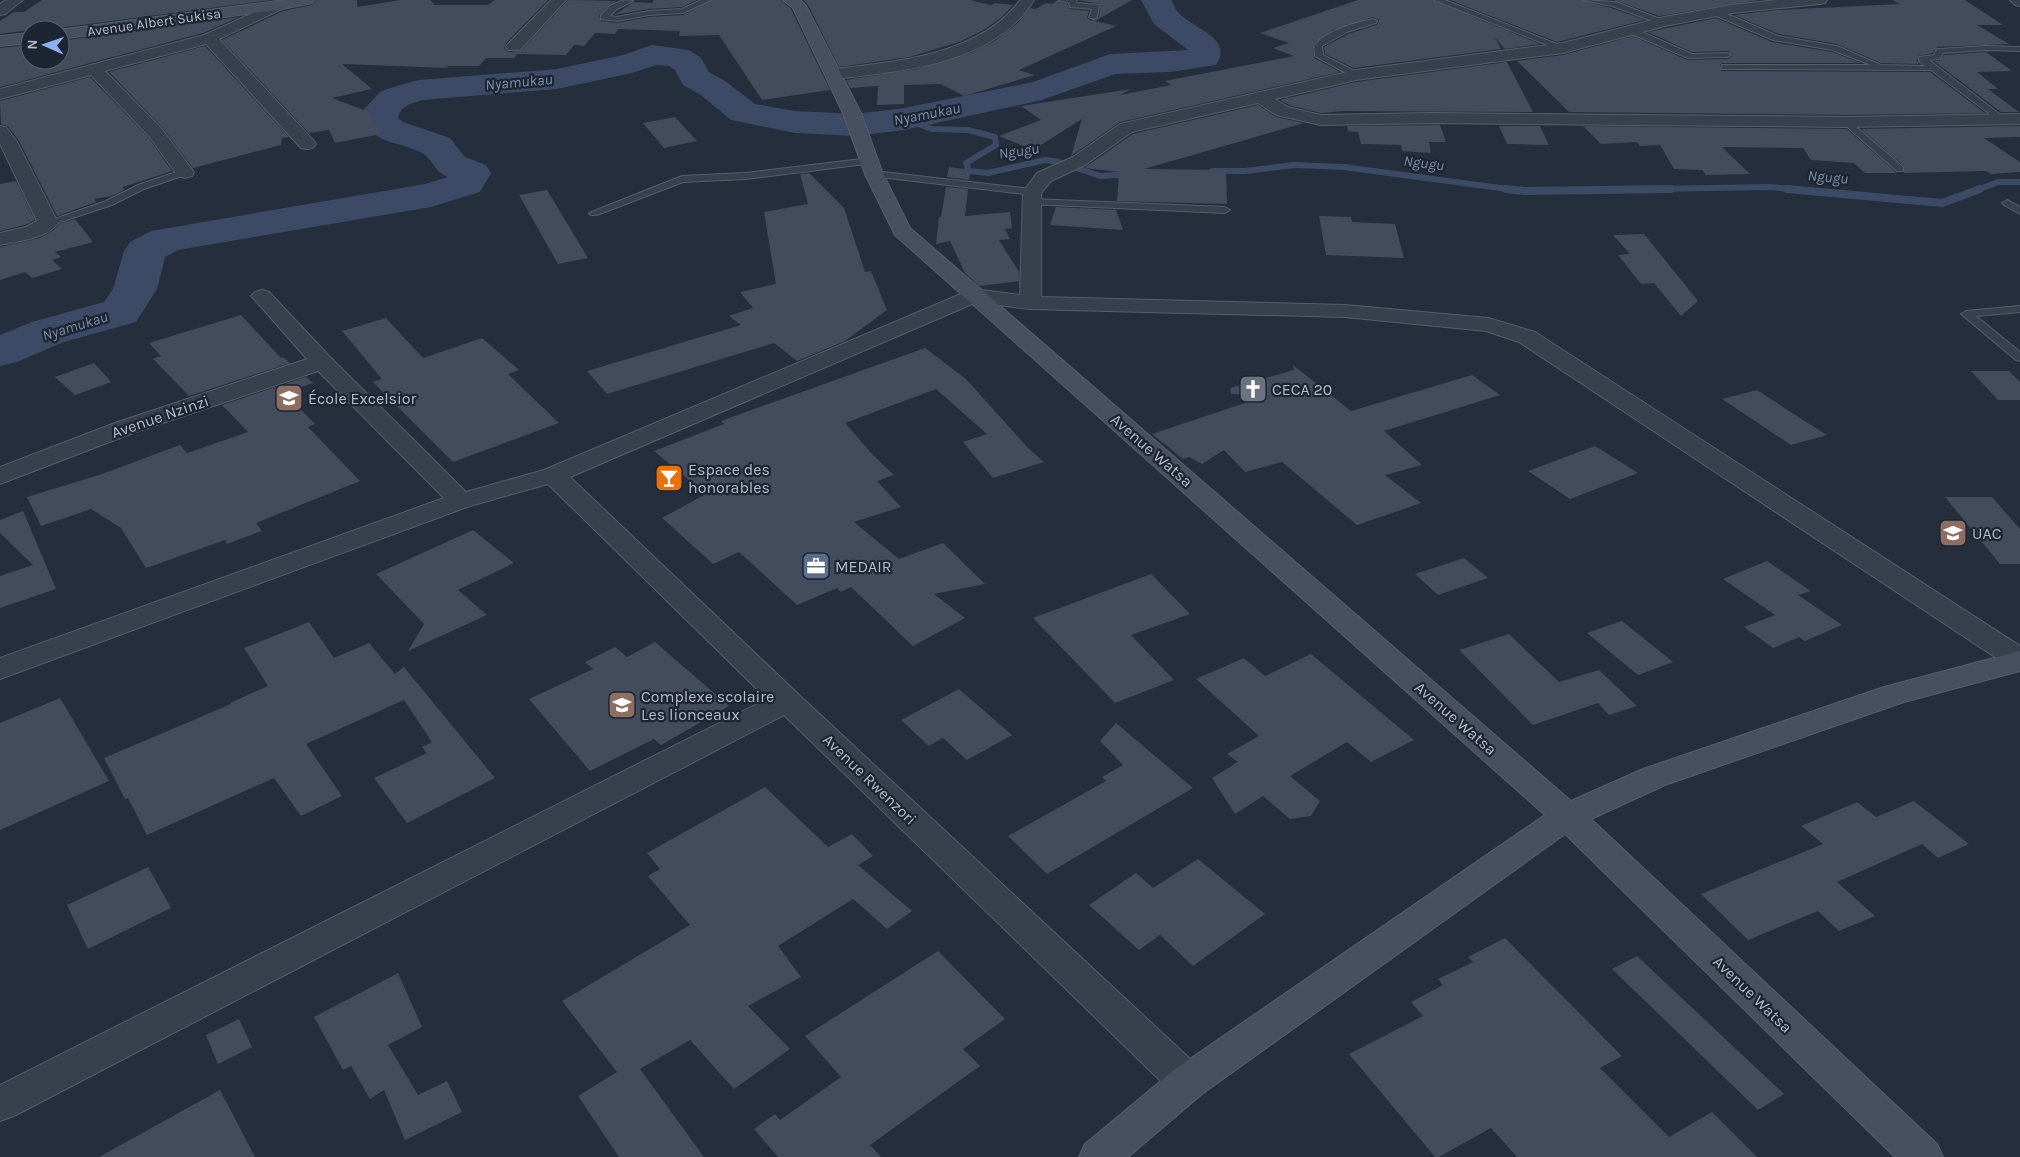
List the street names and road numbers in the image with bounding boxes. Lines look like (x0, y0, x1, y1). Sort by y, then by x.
street label: Avenue Albert Sukisa (86, 5, 222, 40)
street label: Avenue Nzinzi (109, 391, 211, 442)
street label: Avenue Watsa (1107, 410, 1197, 491)
street label: Avenue Watsa (1411, 678, 1501, 759)
street label: Avenue Rwenzori (819, 730, 920, 829)
street label: Avenue Watsa (1709, 952, 1796, 1037)

